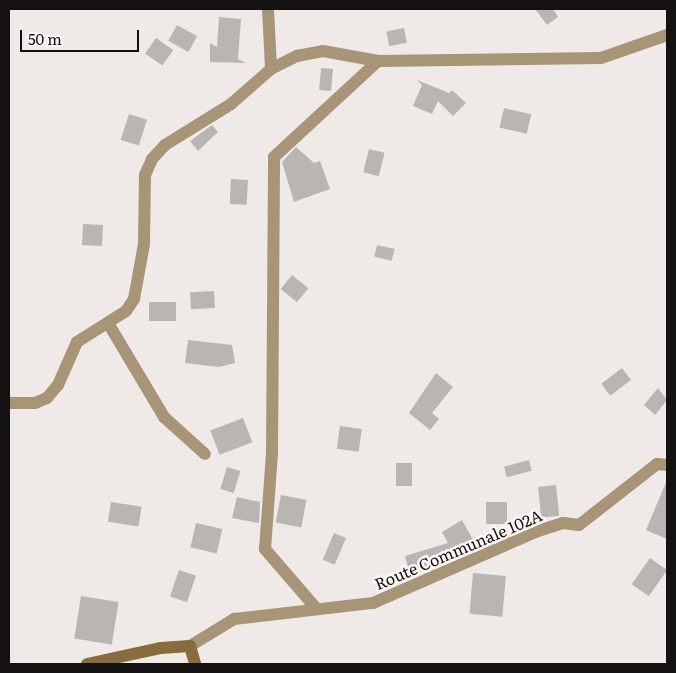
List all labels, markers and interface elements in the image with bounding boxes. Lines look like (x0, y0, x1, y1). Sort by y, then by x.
scale bar (22, 20, 141, 52)
text: 50 m (28, 27, 62, 50)
street label: Route Communale 102A (371, 505, 545, 593)

